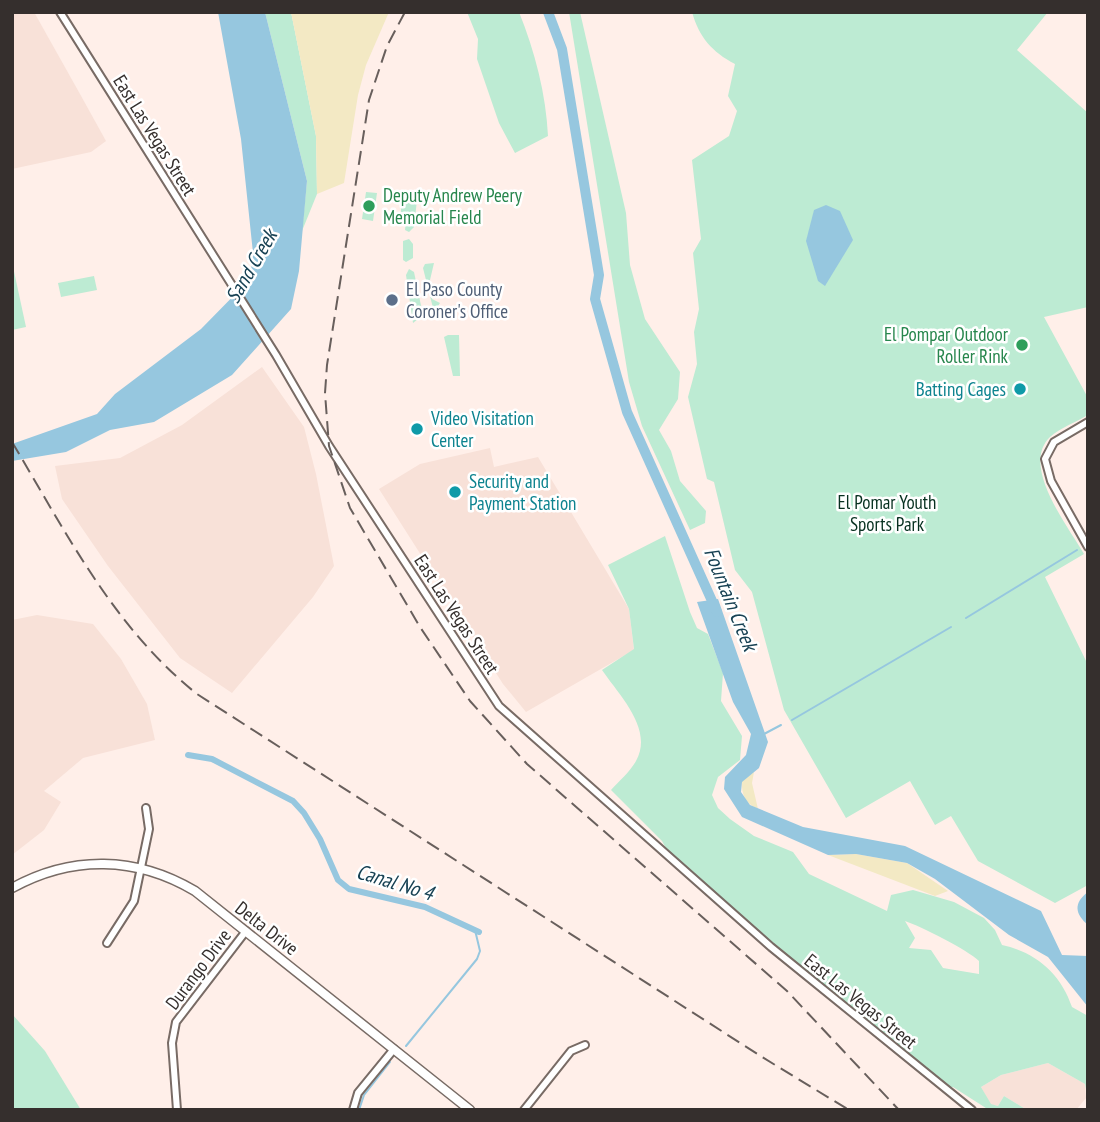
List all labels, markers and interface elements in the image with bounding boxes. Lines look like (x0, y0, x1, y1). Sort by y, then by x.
street label: East Las Vegas Street (108, 70, 202, 200)
place label: Deputy Andrew Peery Memorial Field (383, 183, 523, 229)
marker: Deputy Andrew Peery Memorial Field (361, 198, 377, 214)
water label: Sand Creek (219, 222, 284, 308)
place label: El Paso County Coroner's Office (406, 277, 508, 323)
marker: El Paso County Coroner's Office (384, 292, 400, 308)
place label: El Pompar Outdoor Roller Rink (884, 322, 1009, 368)
marker: El Pompar Outdoor Roller Rink (1014, 337, 1030, 353)
place label: Batting Cages (916, 377, 1006, 401)
marker: Batting Cages (1012, 381, 1028, 397)
place label: Video Visitation Center (430, 406, 534, 452)
marker: Video Visitation Center (409, 421, 425, 437)
place label: Security and Payment Station (469, 469, 576, 515)
marker: Security and Payment Station (447, 484, 463, 500)
park label: El Pomar Youth Sports Park (838, 490, 936, 536)
water label: Fountain Creek (698, 543, 765, 657)
street label: East Las Vegas Street (409, 550, 505, 679)
water label: Canal No 4 (353, 858, 438, 907)
street label: Delta Drive (231, 896, 304, 960)
street label: Durango Drive (160, 924, 236, 1014)
street label: East Las Vegas Street (800, 948, 923, 1054)

